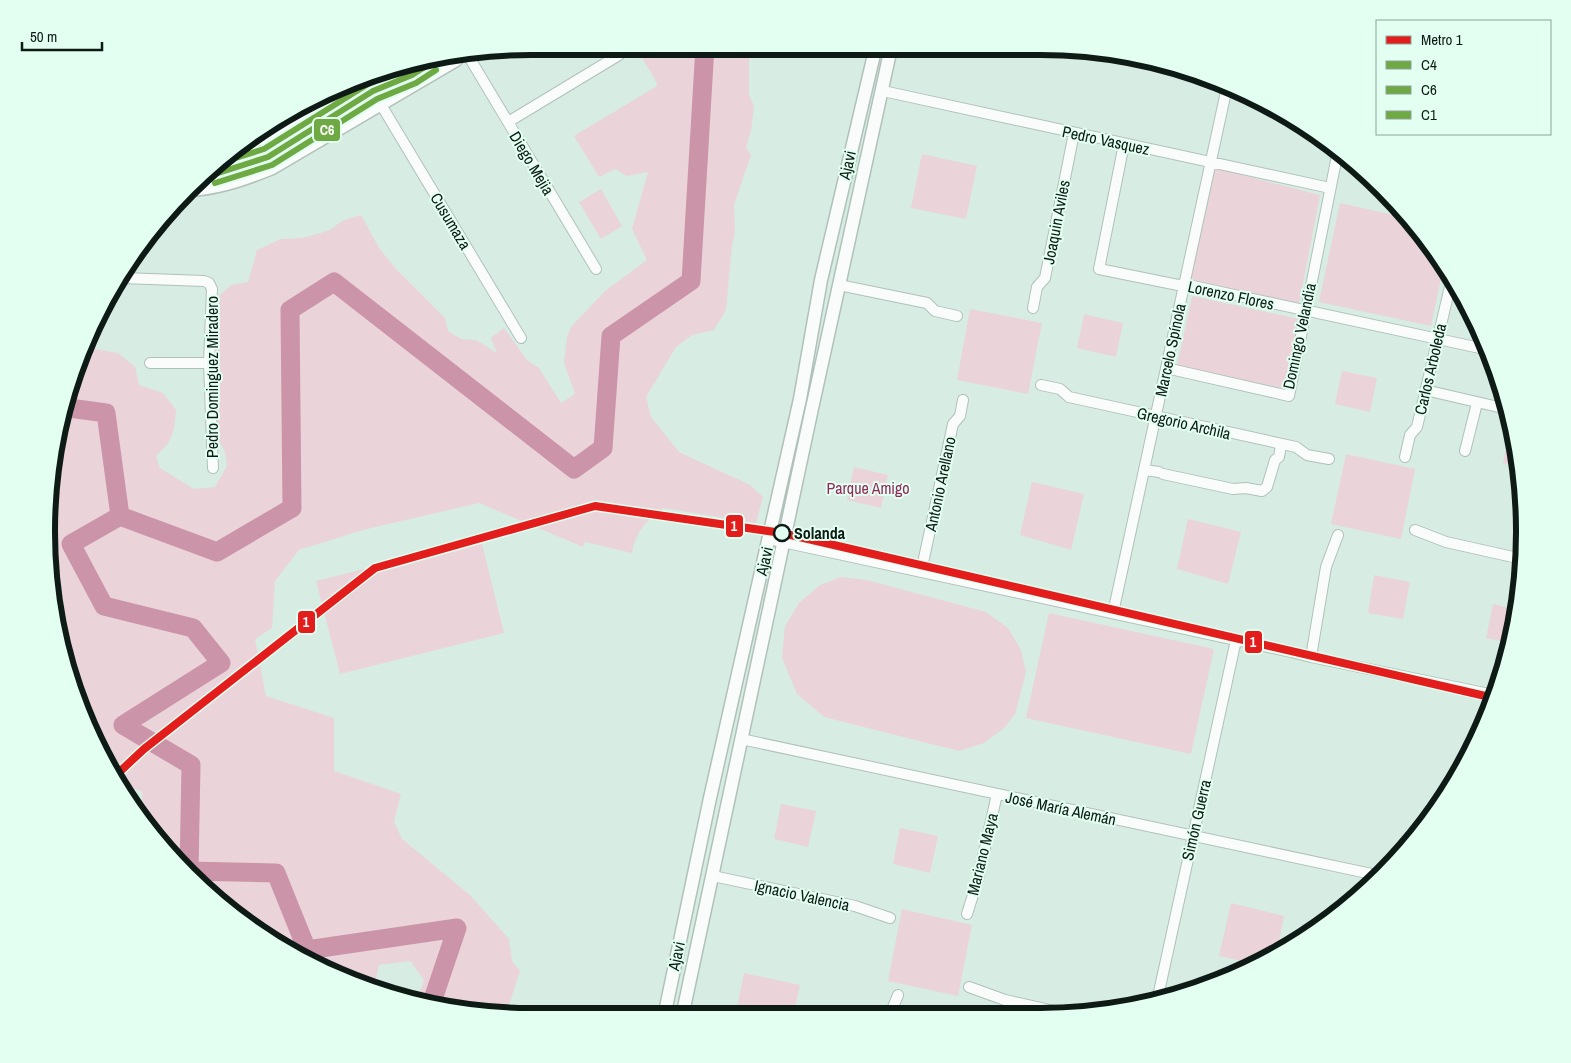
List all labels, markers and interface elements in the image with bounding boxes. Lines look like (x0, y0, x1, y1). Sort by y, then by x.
scale bar (22, 20, 102, 52)
legend (1376, 20, 1551, 135)
text: 50 m (30, 26, 57, 47)
text: Metro 1 (1421, 29, 1463, 50)
text: C4 (1421, 54, 1437, 75)
text: C6 (1421, 79, 1437, 100)
text: C1 (1421, 104, 1437, 125)
line badge: C6 (313, 118, 341, 142)
street label: Pedro Vasquez (1060, 120, 1152, 160)
text: C6 (320, 121, 334, 139)
street label: Diego Mejia (504, 127, 560, 200)
street label: Ajavi (833, 148, 861, 183)
street label: Joaquin Aviles (1037, 178, 1075, 266)
street label: Cusumaza (425, 188, 477, 254)
street label: Lorenzo Flores (1186, 275, 1276, 315)
street label: Domingo Velandia (1277, 280, 1321, 391)
street label: Pedro Dominguez Miradero (201, 296, 223, 458)
street label: Marcelo Spínola (1149, 301, 1191, 399)
street label: Carlos Arboleda (1409, 320, 1451, 417)
street label: Gregorio Archila (1135, 402, 1234, 445)
street label: Antonio Arellano (919, 435, 961, 534)
park label: Parque Amigo (826, 477, 910, 499)
line badge: 1 (725, 514, 744, 538)
text: 1 (731, 517, 738, 535)
place label: Solanda (794, 522, 846, 544)
marker: Solanda (773, 524, 791, 542)
street label: Ajavi (750, 544, 778, 579)
line badge: 1 (297, 610, 316, 634)
text: 1 (303, 613, 310, 631)
line badge: 1 (1244, 630, 1263, 654)
text: 1 (1250, 633, 1257, 651)
street label: Simón Guerra (1176, 777, 1216, 863)
street label: José María Alemán (1004, 786, 1118, 830)
street label: Mariano Maya (961, 810, 1003, 897)
street label: Ignacio Valencia (752, 874, 852, 916)
street label: Ajavi (662, 939, 690, 974)

